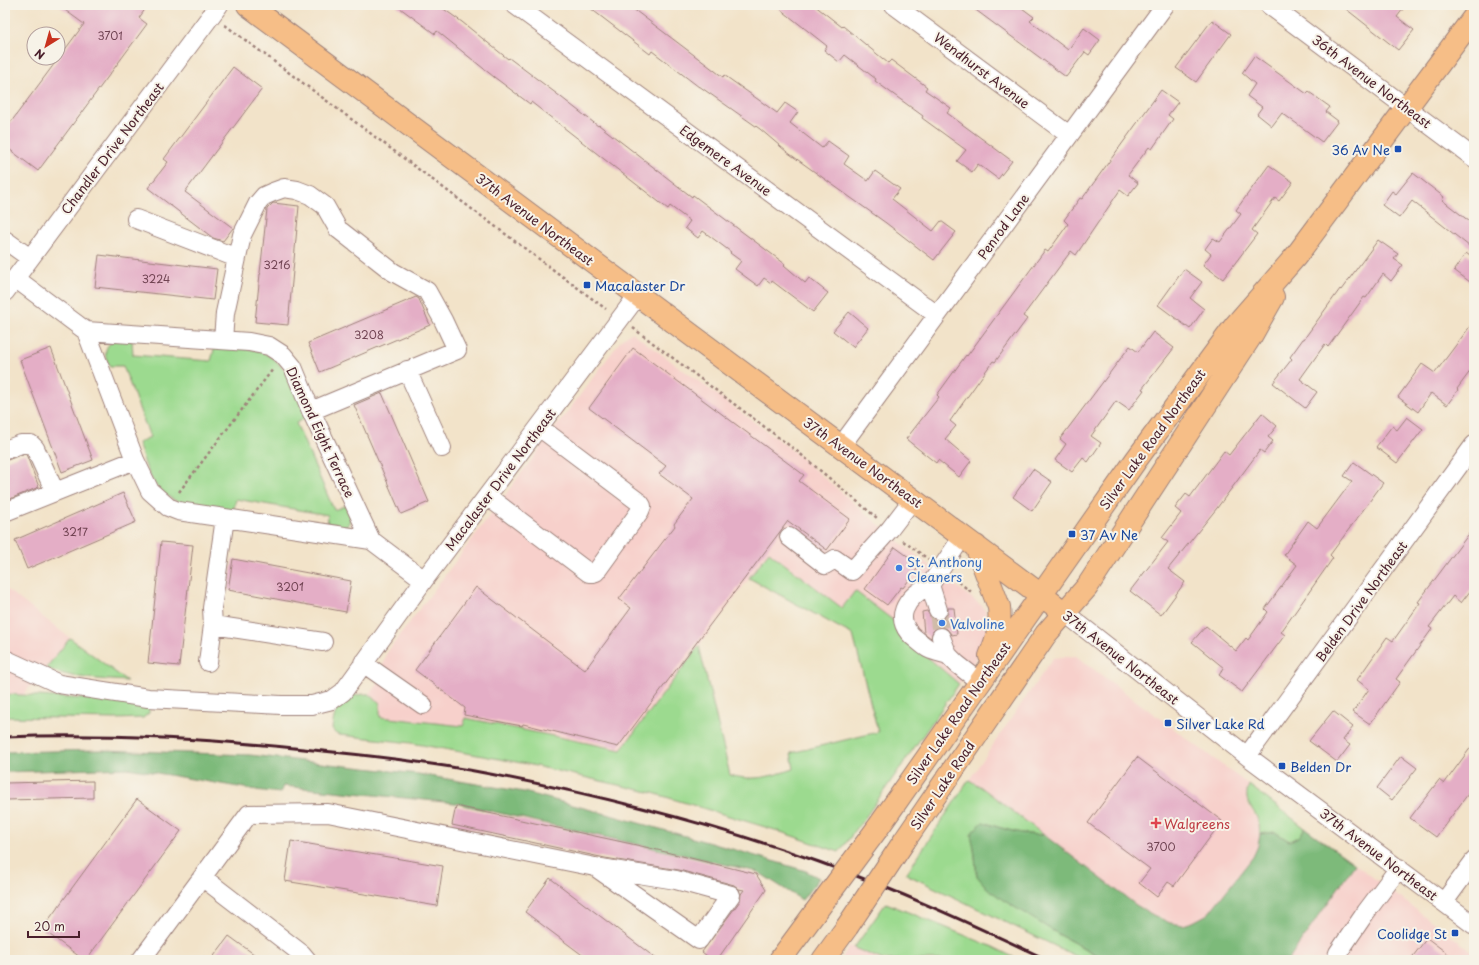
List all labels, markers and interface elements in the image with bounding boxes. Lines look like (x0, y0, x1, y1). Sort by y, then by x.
north arrow (26, 26, 66, 66)
house number: 3701 (97, 27, 123, 44)
street label: Wendhurst Avenue (930, 28, 1034, 112)
street label: 36th Avenue Northeast (1308, 30, 1436, 132)
text: N (31, 45, 48, 64)
street label: Chandler Drive Northeast (56, 78, 168, 218)
street label: Edgemere Avenue (676, 120, 776, 200)
place label: 36 Av Ne (1332, 140, 1390, 159)
marker: 36 Av Ne (1393, 144, 1403, 154)
street label: 37th Avenue Northeast (472, 168, 598, 270)
street label: Penrod Lane (973, 189, 1033, 263)
house number: 3216 (264, 256, 290, 273)
house number: 3224 (142, 270, 170, 287)
place label: Macalaster Dr (595, 276, 686, 295)
marker: Macalaster Dr (582, 280, 592, 290)
house number: 3208 (354, 326, 384, 343)
street label: Diamond Eight Terrace (282, 363, 360, 501)
street label: Silver Lake Road Northeast (1094, 365, 1210, 513)
street label: Macalaster Drive Northeast (440, 404, 560, 554)
street label: 37th Avenue Northeast (800, 412, 926, 512)
house number: 3217 (62, 523, 88, 540)
place label: 37 Av Ne (1080, 525, 1138, 544)
marker: 37 Av Ne (1067, 529, 1077, 539)
street label: Belden Drive Northeast (1311, 537, 1411, 665)
place label: St. Anthony Cleaners (907, 552, 982, 586)
marker: St. Anthony Cleaners (894, 563, 904, 573)
house number: 3201 (276, 578, 304, 595)
street label: 37th Avenue Northeast (1059, 605, 1183, 709)
place label: Valvoline (950, 614, 1005, 633)
marker: Valvoline (937, 618, 947, 628)
street label: Silver Lake Road Northeast (902, 638, 1014, 788)
place label: Silver Lake Rd (1176, 714, 1264, 733)
marker: Silver Lake Rd (1163, 718, 1173, 728)
street label: Silver Lake Road (906, 737, 978, 833)
place label: Belden Dr (1290, 757, 1351, 776)
marker: Belden Dr (1277, 761, 1287, 771)
street label: 37th Avenue Northeast (1316, 803, 1442, 905)
place label: Walgreens (1164, 814, 1230, 833)
marker: Walgreens (1151, 818, 1161, 828)
house number: 3700 (1146, 838, 1176, 855)
scale bar (28, 913, 79, 939)
text: 20 m (34, 917, 65, 935)
place label: Coolidge St (1377, 924, 1447, 943)
marker: Coolidge St (1450, 928, 1460, 938)

